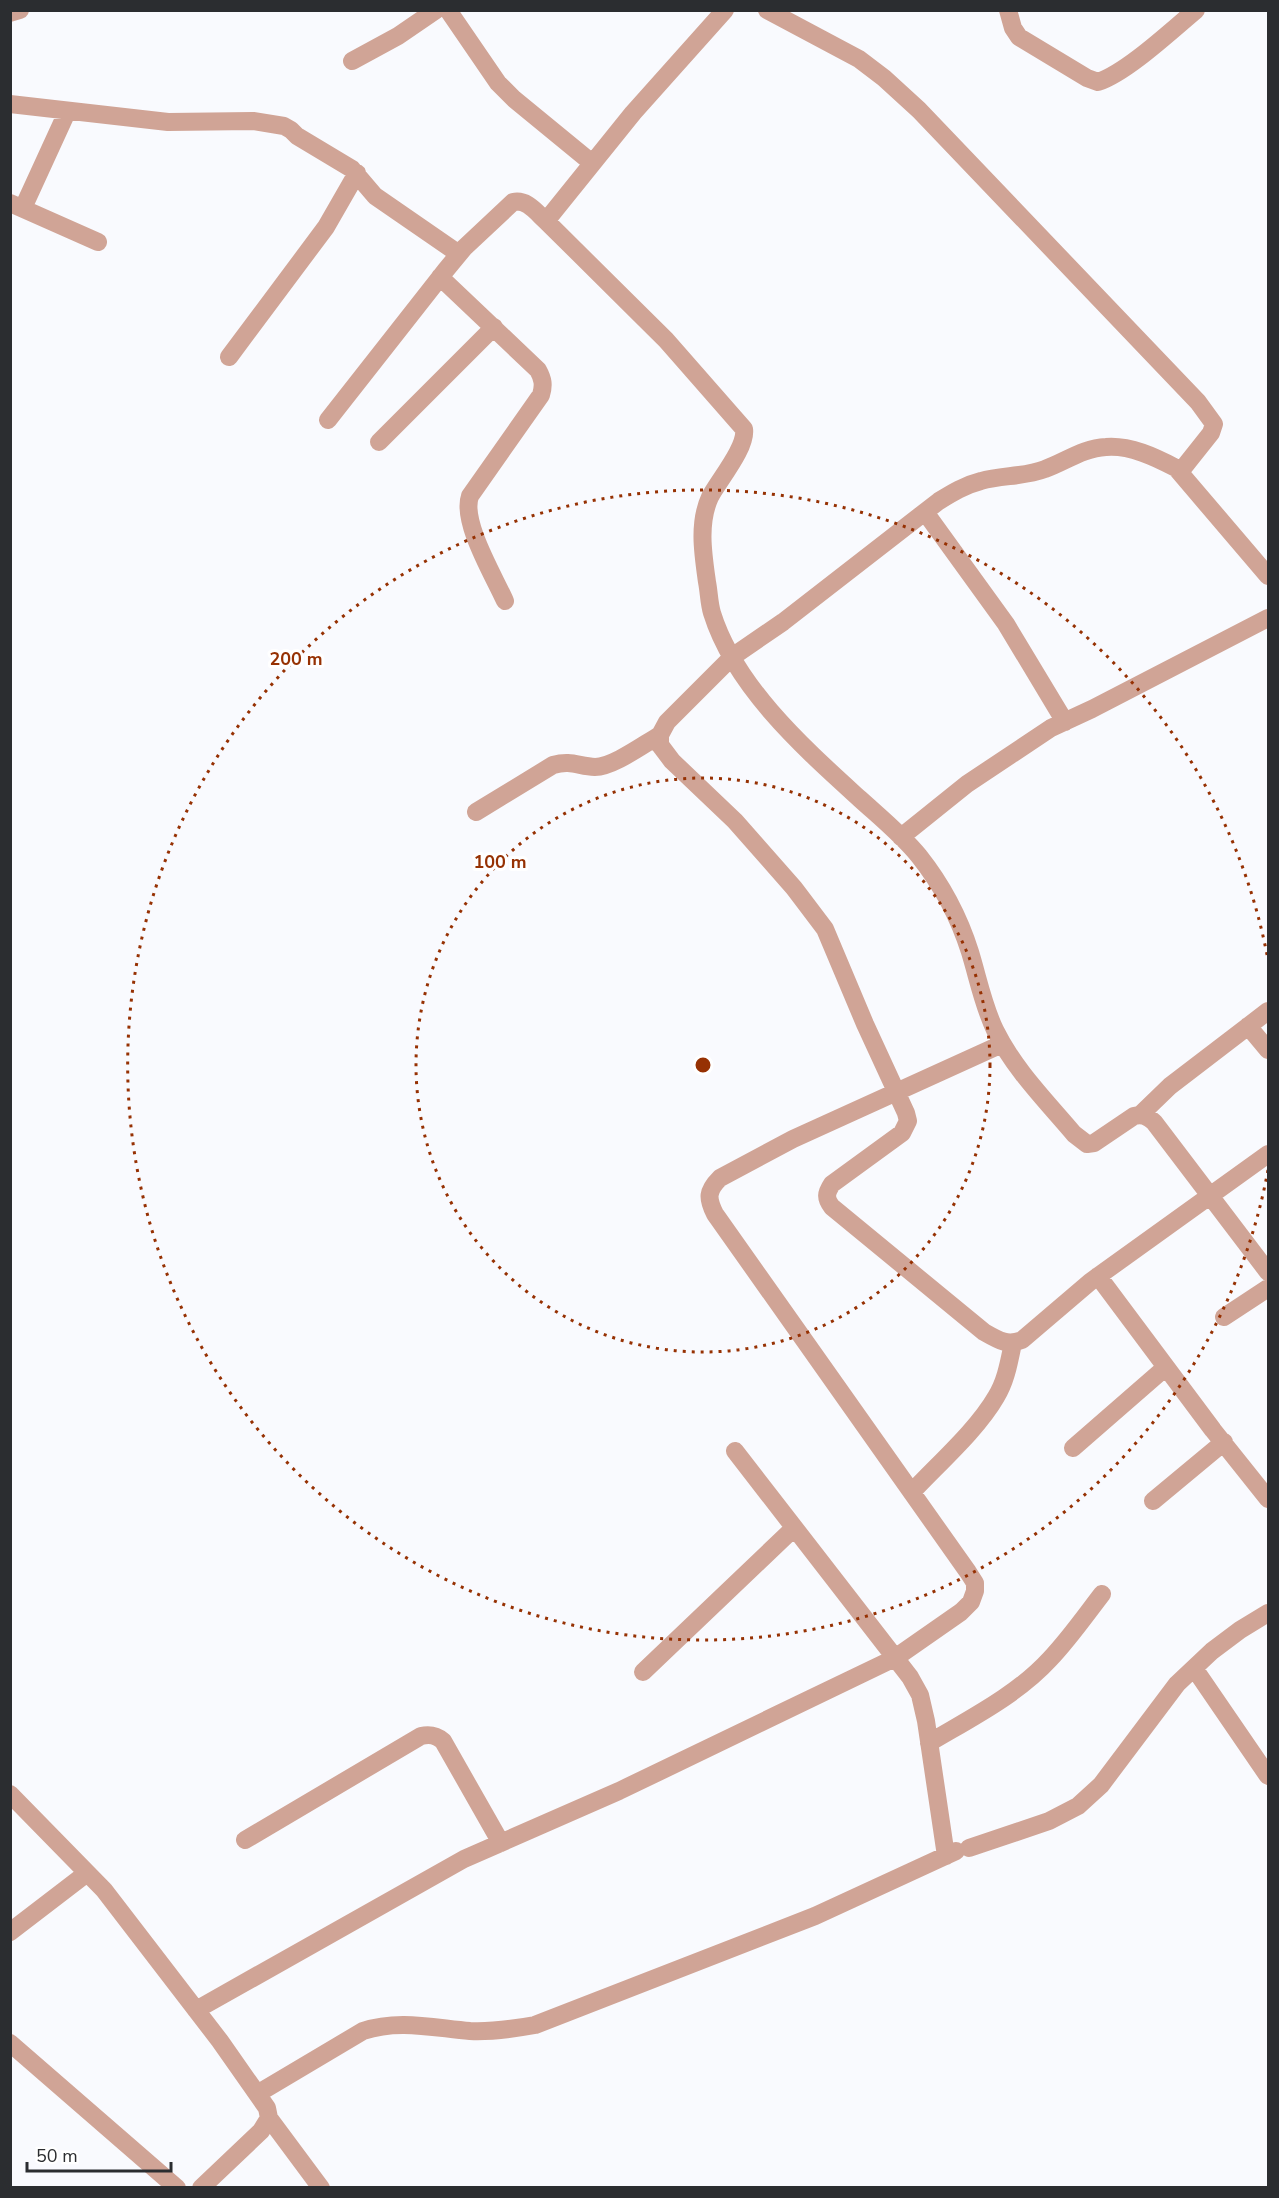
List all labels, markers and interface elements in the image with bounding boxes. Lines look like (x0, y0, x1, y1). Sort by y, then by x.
text: 200 m (269, 647, 323, 671)
text: 100 m (473, 850, 527, 874)
centre of rings (693, 1055, 713, 1075)
scale bar (27, 2135, 171, 2173)
text: 50 m (36, 2144, 78, 2168)

